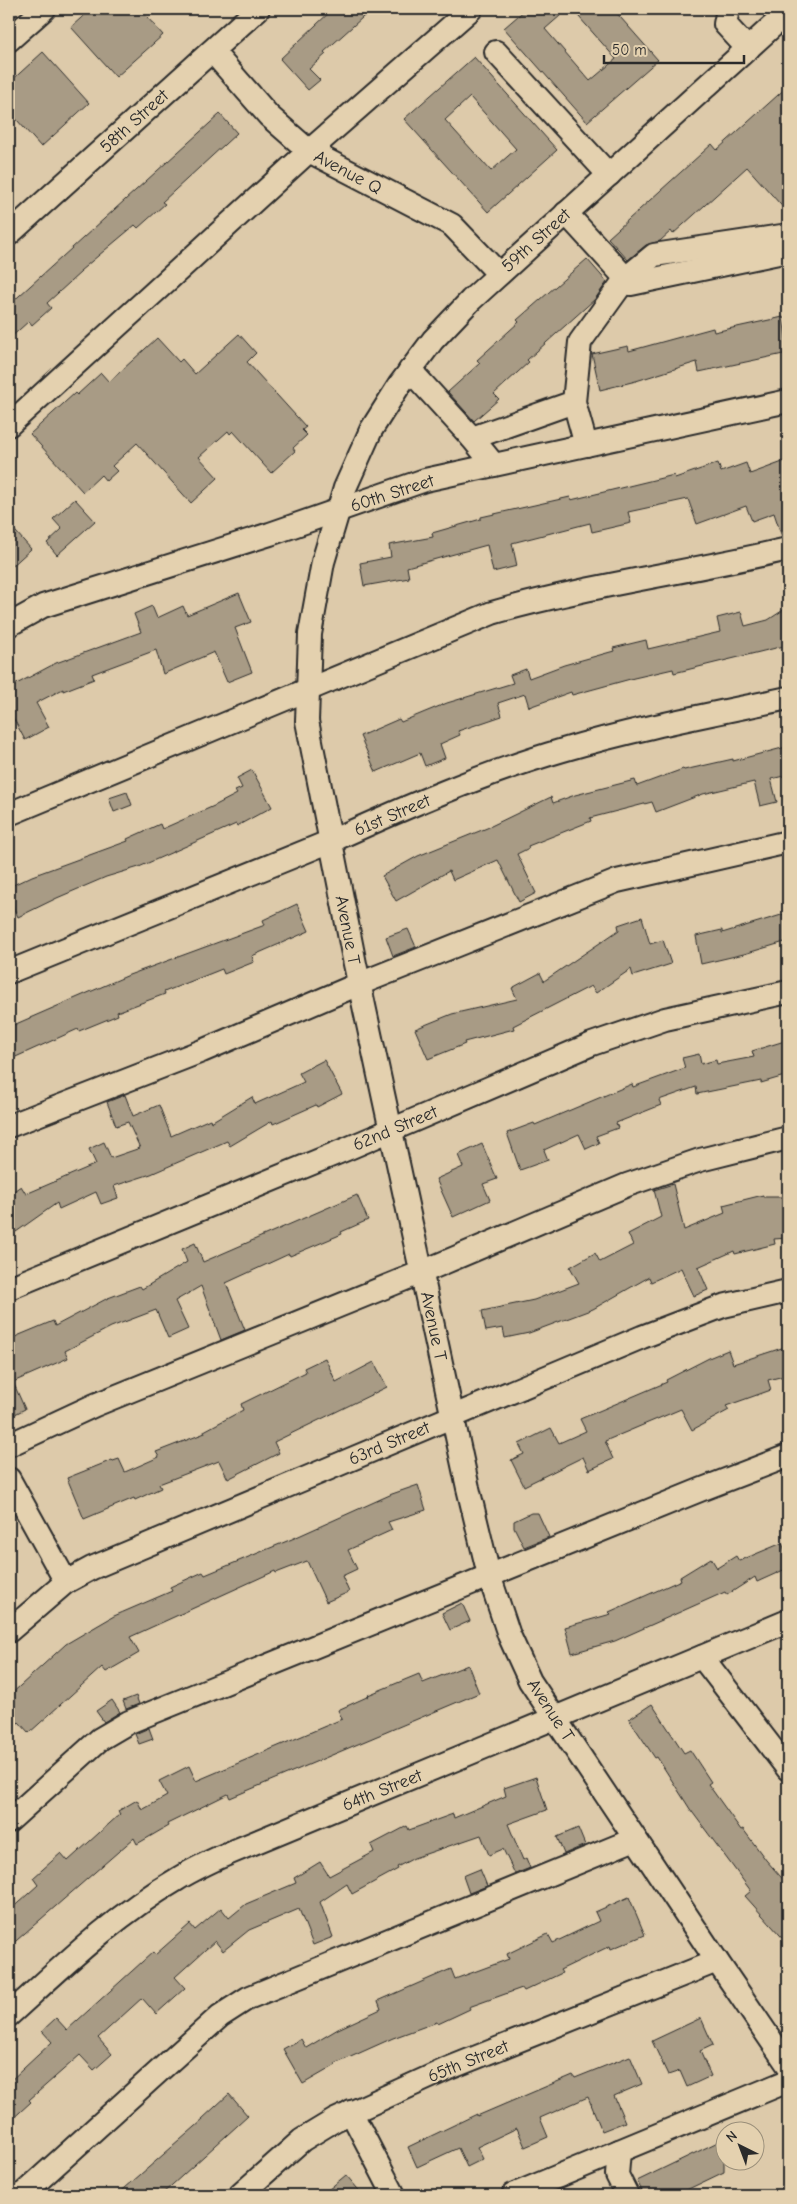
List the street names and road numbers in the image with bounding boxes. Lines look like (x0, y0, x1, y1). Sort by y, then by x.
street label: 58th Street (96, 85, 174, 158)
street label: Avenue Q (310, 146, 385, 199)
street label: 59th Street (498, 203, 576, 277)
street label: 60th Street (348, 470, 437, 517)
street label: 61st Street (351, 790, 434, 841)
street label: Avenue T (331, 894, 365, 967)
street label: 62nd Street (350, 1101, 441, 1156)
street label: Avenue T (416, 1290, 451, 1363)
street label: 63rd Street (345, 1417, 434, 1470)
street label: Avenue T (523, 1675, 579, 1746)
street label: 64th Street (339, 1765, 426, 1816)
street label: 65th Street (425, 2035, 512, 2087)

